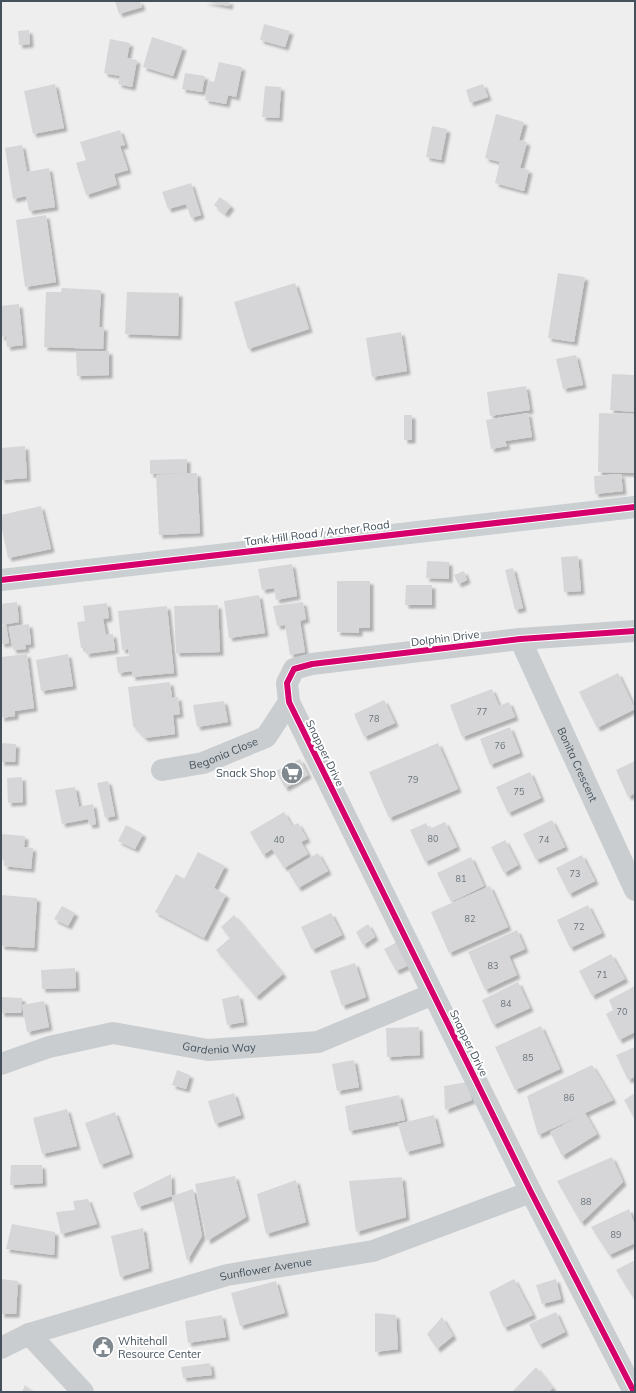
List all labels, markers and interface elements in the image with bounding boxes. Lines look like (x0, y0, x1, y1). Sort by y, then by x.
street label: Tank Hill Road / Archer Road (244, 517, 390, 549)
street label: Dolphin Drive (410, 627, 480, 649)
house number: 77 (477, 706, 487, 717)
house number: 78 (369, 713, 379, 724)
street label: Snapper Drive (303, 717, 347, 789)
street label: Bonita Crescent (554, 725, 601, 804)
street label: Begonia Close (188, 734, 260, 772)
house number: 76 (495, 740, 505, 751)
supermarket icon: Snack Shop (279, 760, 305, 786)
place label: Snack Shop (216, 766, 276, 780)
house number: 79 (408, 774, 418, 785)
house number: 75 (514, 786, 525, 797)
house number: 80 (428, 833, 438, 844)
house number: 40 (274, 834, 284, 845)
house number: 74 (539, 834, 550, 845)
house number: 73 (570, 868, 580, 879)
house number: 81 (456, 873, 466, 884)
house number: 82 (465, 913, 475, 924)
house number: 72 (574, 921, 584, 932)
house number: 83 (488, 960, 498, 971)
house number: 71 (597, 969, 607, 980)
house number: 84 (501, 998, 512, 1009)
house number: 70 (617, 1006, 627, 1017)
street label: Snapper Drive (447, 1007, 491, 1079)
street label: Gardenia Way (181, 1039, 256, 1057)
house number: 85 (523, 1052, 534, 1063)
house number: 86 (564, 1092, 574, 1103)
house number: 88 (581, 1196, 591, 1207)
house number: 89 (611, 1229, 621, 1240)
street label: Sunflower Avenue (218, 1254, 313, 1284)
public building icon: Whitehall Resource Center (90, 1334, 116, 1360)
place label: Whitehall Resource Center (118, 1334, 201, 1361)

